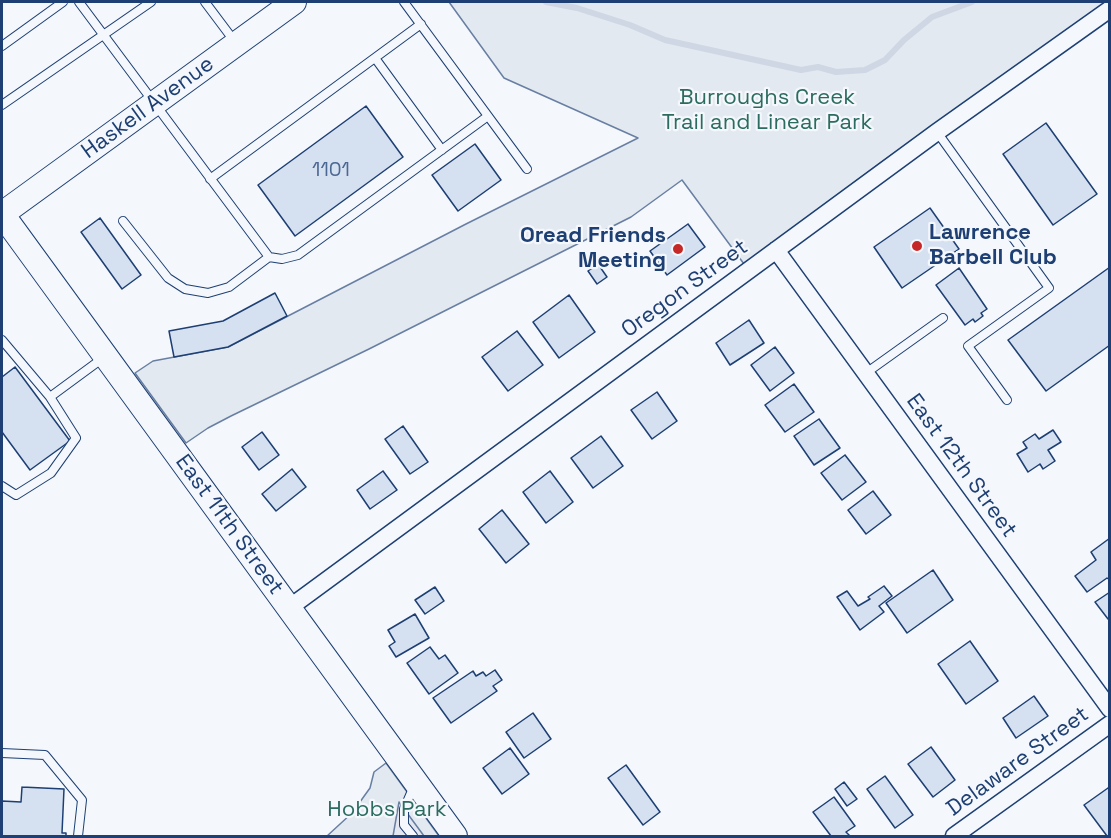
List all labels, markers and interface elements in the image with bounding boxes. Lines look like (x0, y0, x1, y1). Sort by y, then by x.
street label: Haskell Avenue (77, 51, 219, 165)
park label: Burroughs Creek Trail and Linear Park (662, 85, 872, 136)
house number: 1101 (312, 159, 350, 183)
place label: Lawrence Barbell Club (929, 220, 1057, 272)
place label: Oread Friends Meeting (520, 223, 666, 274)
street label: Oregon Street (617, 234, 753, 344)
marker: Lawrence Barbell Club (910, 239, 924, 253)
marker: Oread Friends Meeting (671, 242, 685, 256)
street label: East 12th Street (900, 389, 1022, 543)
street label: East 11th Street (169, 450, 289, 600)
street label: Delaware Street (942, 702, 1094, 822)
park label: Hobbs Park (327, 797, 447, 823)

